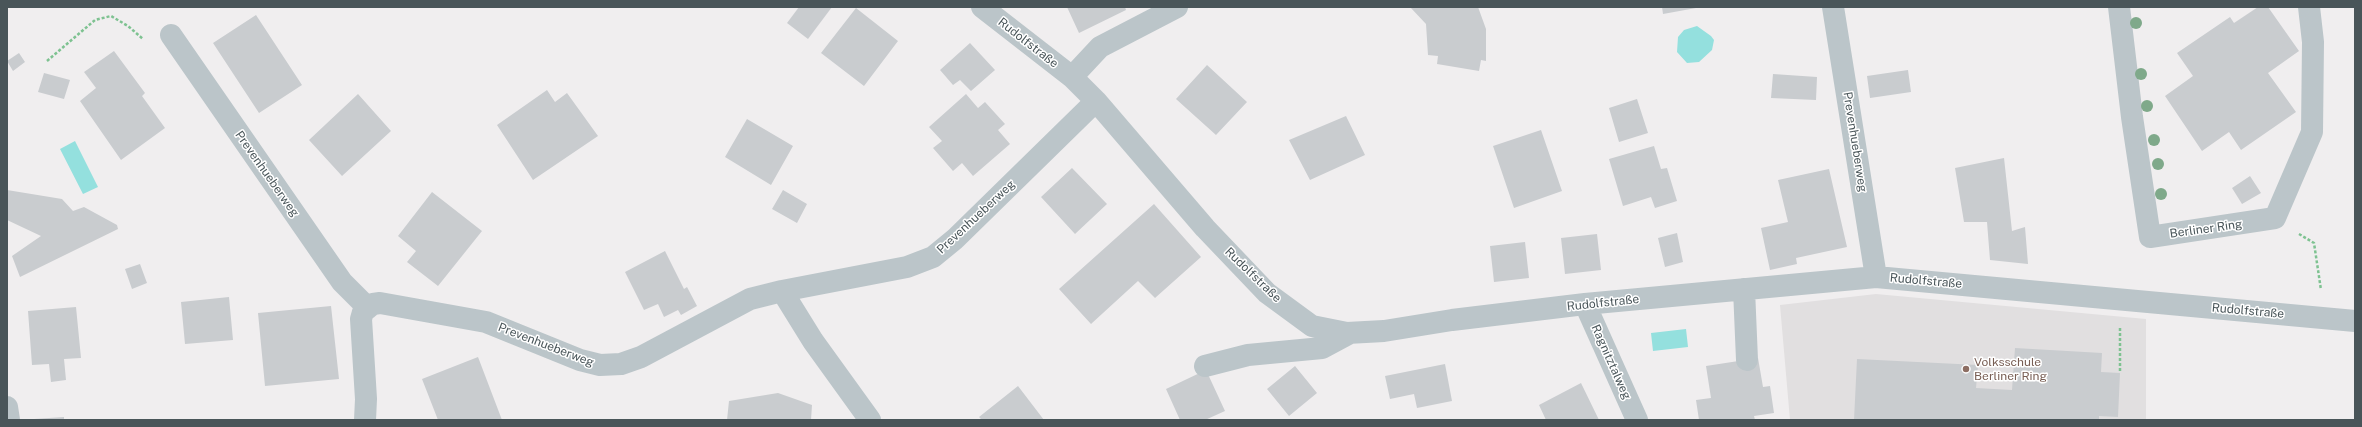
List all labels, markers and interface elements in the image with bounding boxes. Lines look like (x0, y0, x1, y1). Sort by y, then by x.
street label: Rudolfstraße (995, 15, 1061, 71)
street label: Prevenhueberweg (1840, 91, 1870, 193)
street label: Prevenhueberweg (232, 128, 302, 220)
street label: Prevenhueberweg (934, 177, 1018, 257)
street label: Berliner Ring (2169, 217, 2243, 241)
street label: Rudolfstraße (1222, 245, 1284, 305)
street label: Rudolfstraße (1889, 271, 1963, 291)
street label: Rudolfstraße (1566, 292, 1640, 314)
street label: Rudolfstraße (2211, 301, 2285, 321)
street label: Prevenhueberweg (496, 320, 596, 370)
street label: Ragnitztalweg (1588, 322, 1634, 402)
place label: Volksschule Berliner Ring (1974, 355, 2047, 383)
marker: Volksschule Berliner Ring (1961, 364, 1971, 374)

